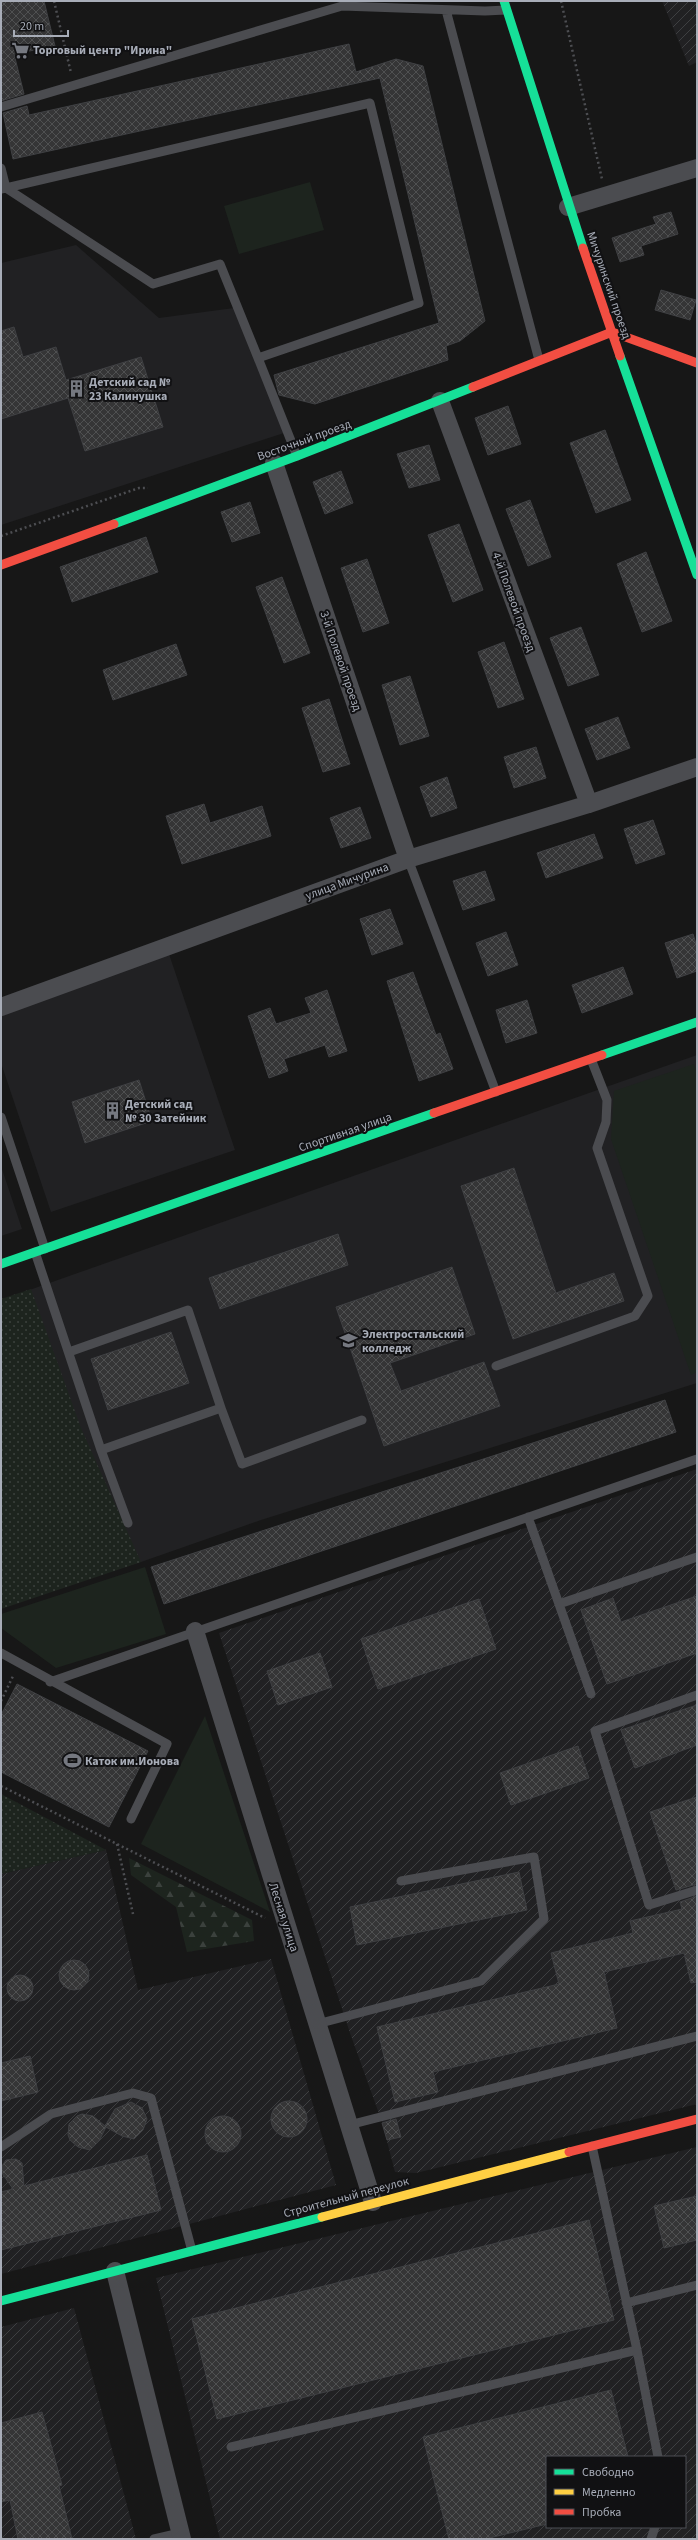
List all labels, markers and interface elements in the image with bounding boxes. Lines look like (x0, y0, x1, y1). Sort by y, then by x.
scale bar (14, 12, 68, 38)
text: 20 m (20, 18, 44, 35)
supermarket icon: Торговый центр "Ирина" (10, 40, 30, 60)
place label: Торговый центр "Ирина" (33, 42, 172, 59)
street label: Мичуринский проезд (582, 229, 635, 342)
place label: Детский сад № 23 Калинушка (89, 374, 171, 405)
building icon: Детский сад № 23 Калинушка (66, 379, 86, 399)
street label: Восточный проезд (255, 415, 354, 465)
street label: 4-й Полевой проезд (488, 550, 540, 655)
street label: 3-й Полевой проезд (315, 609, 366, 714)
street label: улица Мичурина (303, 859, 391, 904)
place label: Детский сад № 30 Затейник (125, 1096, 207, 1127)
building icon: Детский сад № 30 Затейник (102, 1101, 122, 1121)
street label: Спортивная улица (296, 1109, 394, 1156)
place label: Электростальский колледж (362, 1326, 464, 1357)
school or university icon: Электростальский колледж (339, 1331, 359, 1351)
sports icon: Каток им.Ионова (62, 1751, 82, 1771)
place label: Каток им.Ионова (85, 1753, 179, 1770)
street label: Лесная улица (264, 1880, 303, 1954)
street label: Строительный переулок (282, 2173, 411, 2222)
legend (546, 2456, 686, 2528)
text: Свободно (582, 2464, 634, 2481)
text: Медленно (582, 2484, 636, 2501)
text: Пробка (582, 2504, 621, 2521)

